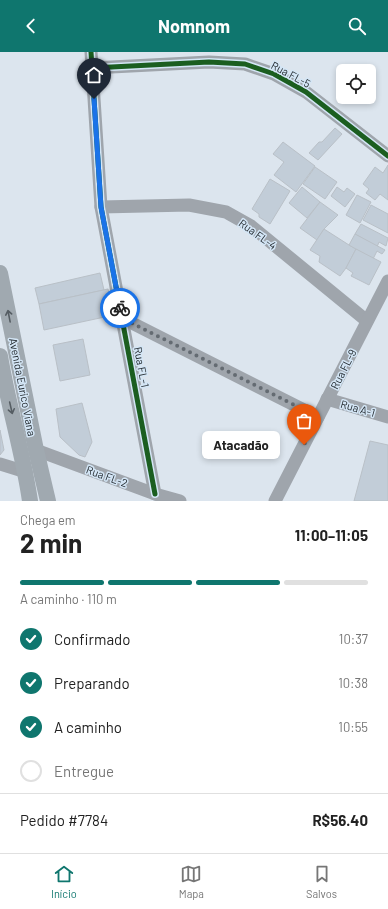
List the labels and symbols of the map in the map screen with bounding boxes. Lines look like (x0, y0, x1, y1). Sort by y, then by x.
pin (77, 58, 111, 99)
street label: Rua FL-5 (269, 58, 313, 90)
street label: Rua FL-4 (237, 216, 279, 252)
courier (100, 288, 140, 328)
one-way arrow (4, 310, 12, 323)
street label: Avenida Eurico Viana (7, 337, 39, 437)
street label: Rua FL-1 (132, 346, 152, 388)
street label: Rua FL-9 (327, 347, 359, 391)
street label: Rua A-1 (339, 397, 377, 419)
one-way arrow (7, 401, 15, 414)
pin (287, 404, 321, 445)
callout: Atacadão (202, 431, 280, 459)
street label: Rua FL-2 (84, 463, 130, 490)

